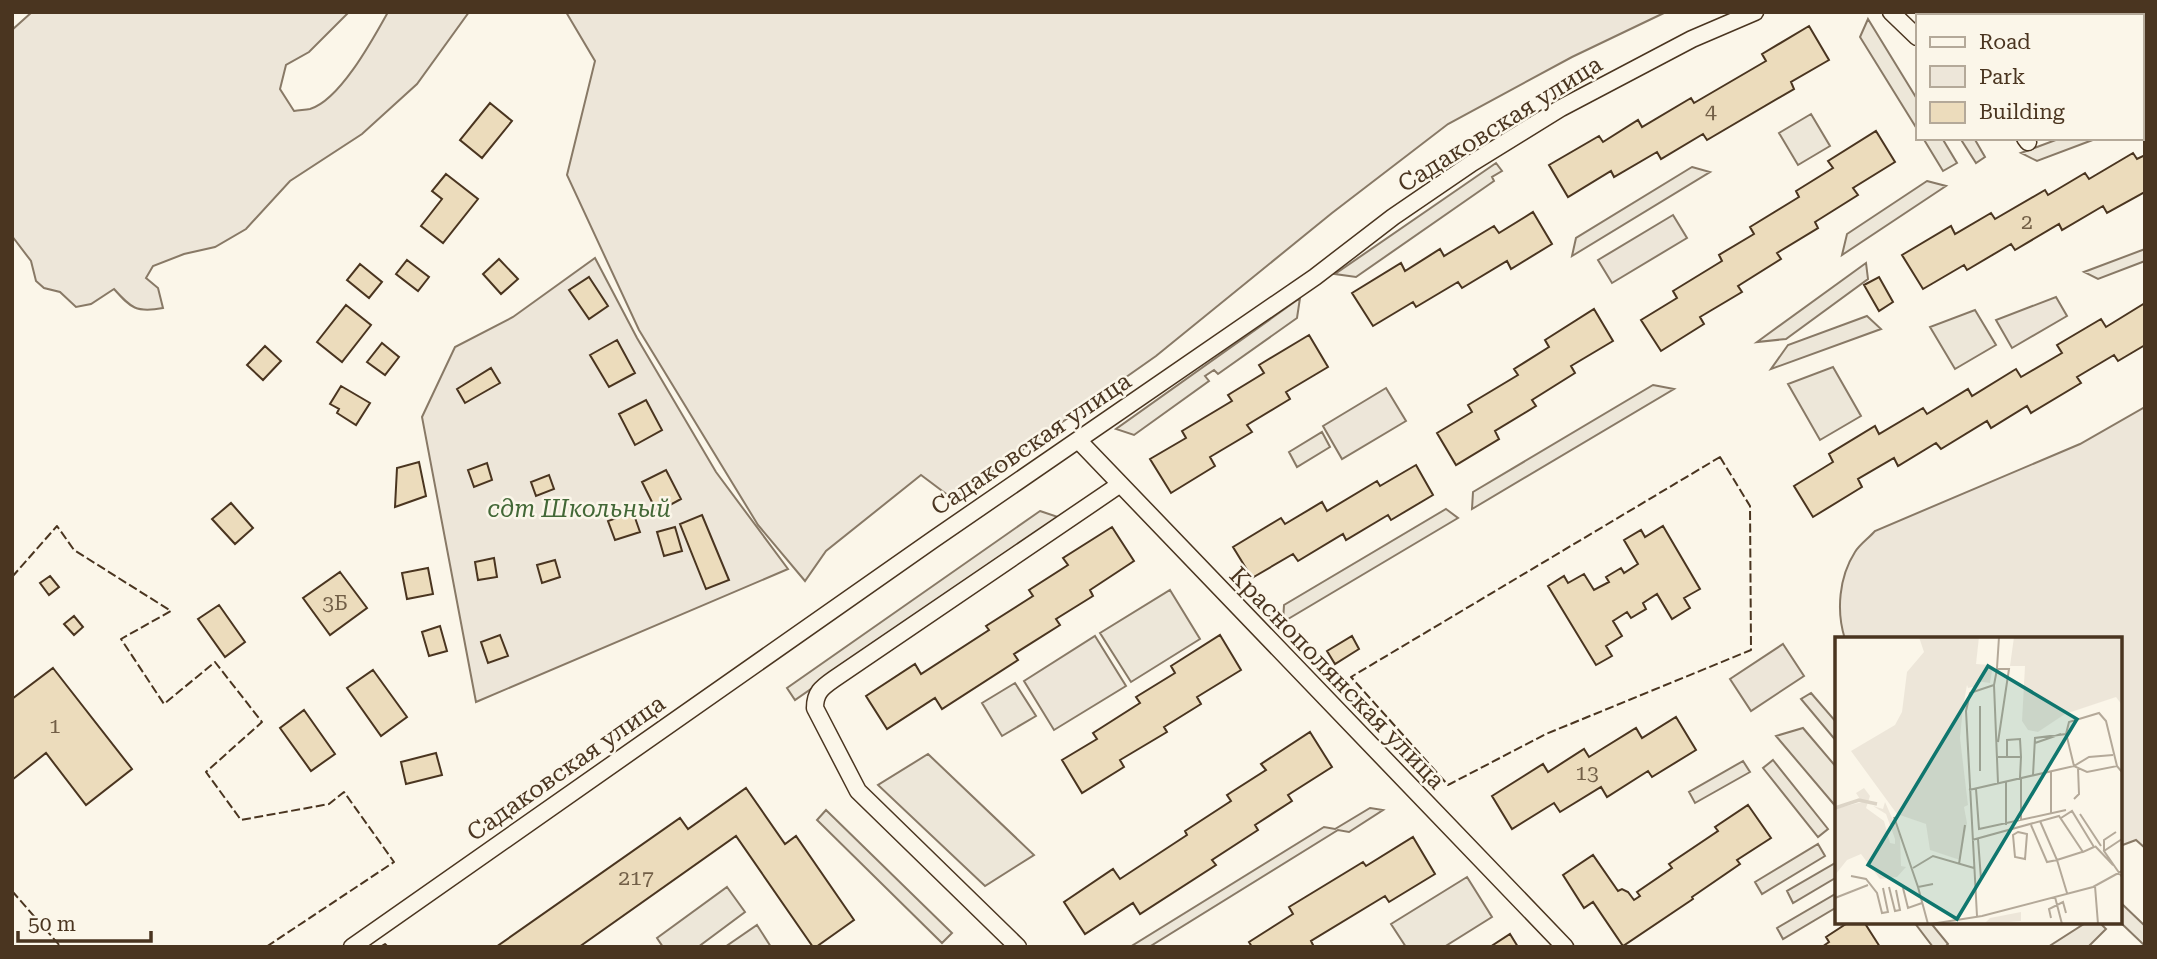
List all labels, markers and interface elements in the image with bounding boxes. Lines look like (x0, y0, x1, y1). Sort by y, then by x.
legend (1916, 14, 2143, 140)
text: Road (1979, 30, 2031, 54)
street label: Садаковская улица (1393, 50, 1607, 198)
text: Park (1979, 65, 2025, 89)
house number: 4 (1705, 100, 1717, 124)
text: Building (1979, 100, 2065, 124)
house number: 2 (2021, 210, 2033, 234)
street label: Садаковская улица (926, 367, 1136, 521)
park label: сдт Школьный (487, 495, 671, 523)
street label: Краснополянская улица (1224, 561, 1450, 795)
house number: 3Б (322, 591, 348, 615)
inset map (1835, 637, 2122, 924)
street label: Садаковская улица (462, 689, 670, 847)
house number: 1 (49, 714, 61, 738)
house number: 13 (1575, 761, 1599, 785)
house number: 217 (618, 866, 654, 890)
scale bar (18, 900, 150, 944)
text: 50 m (28, 912, 76, 936)

